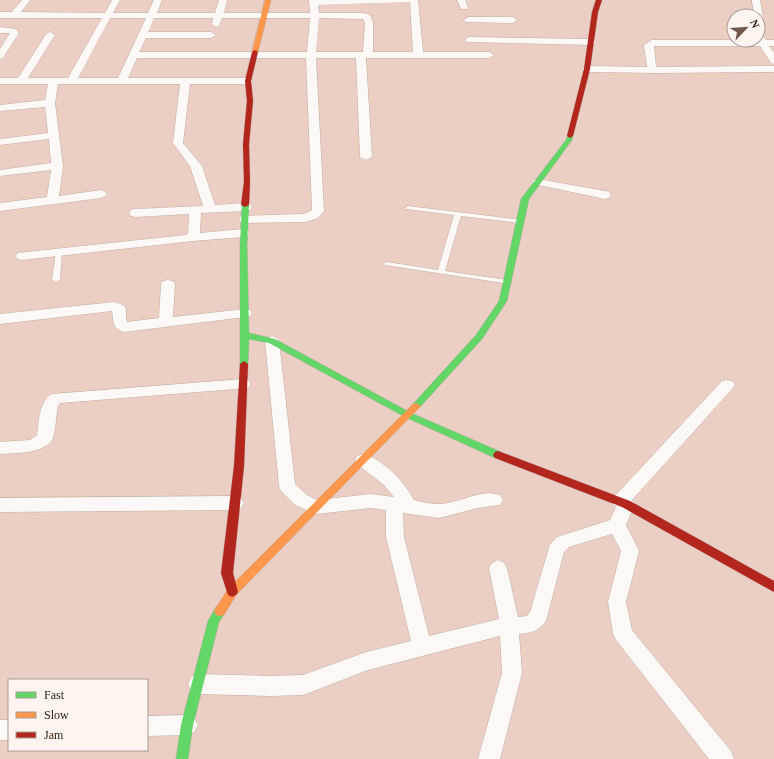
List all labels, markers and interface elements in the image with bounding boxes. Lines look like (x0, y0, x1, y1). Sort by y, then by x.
north arrow (726, 8, 766, 48)
text: N (748, 18, 762, 30)
legend (8, 679, 148, 751)
text: Fast (44, 688, 65, 702)
text: Slow (44, 708, 69, 722)
text: Jam (44, 728, 64, 742)

